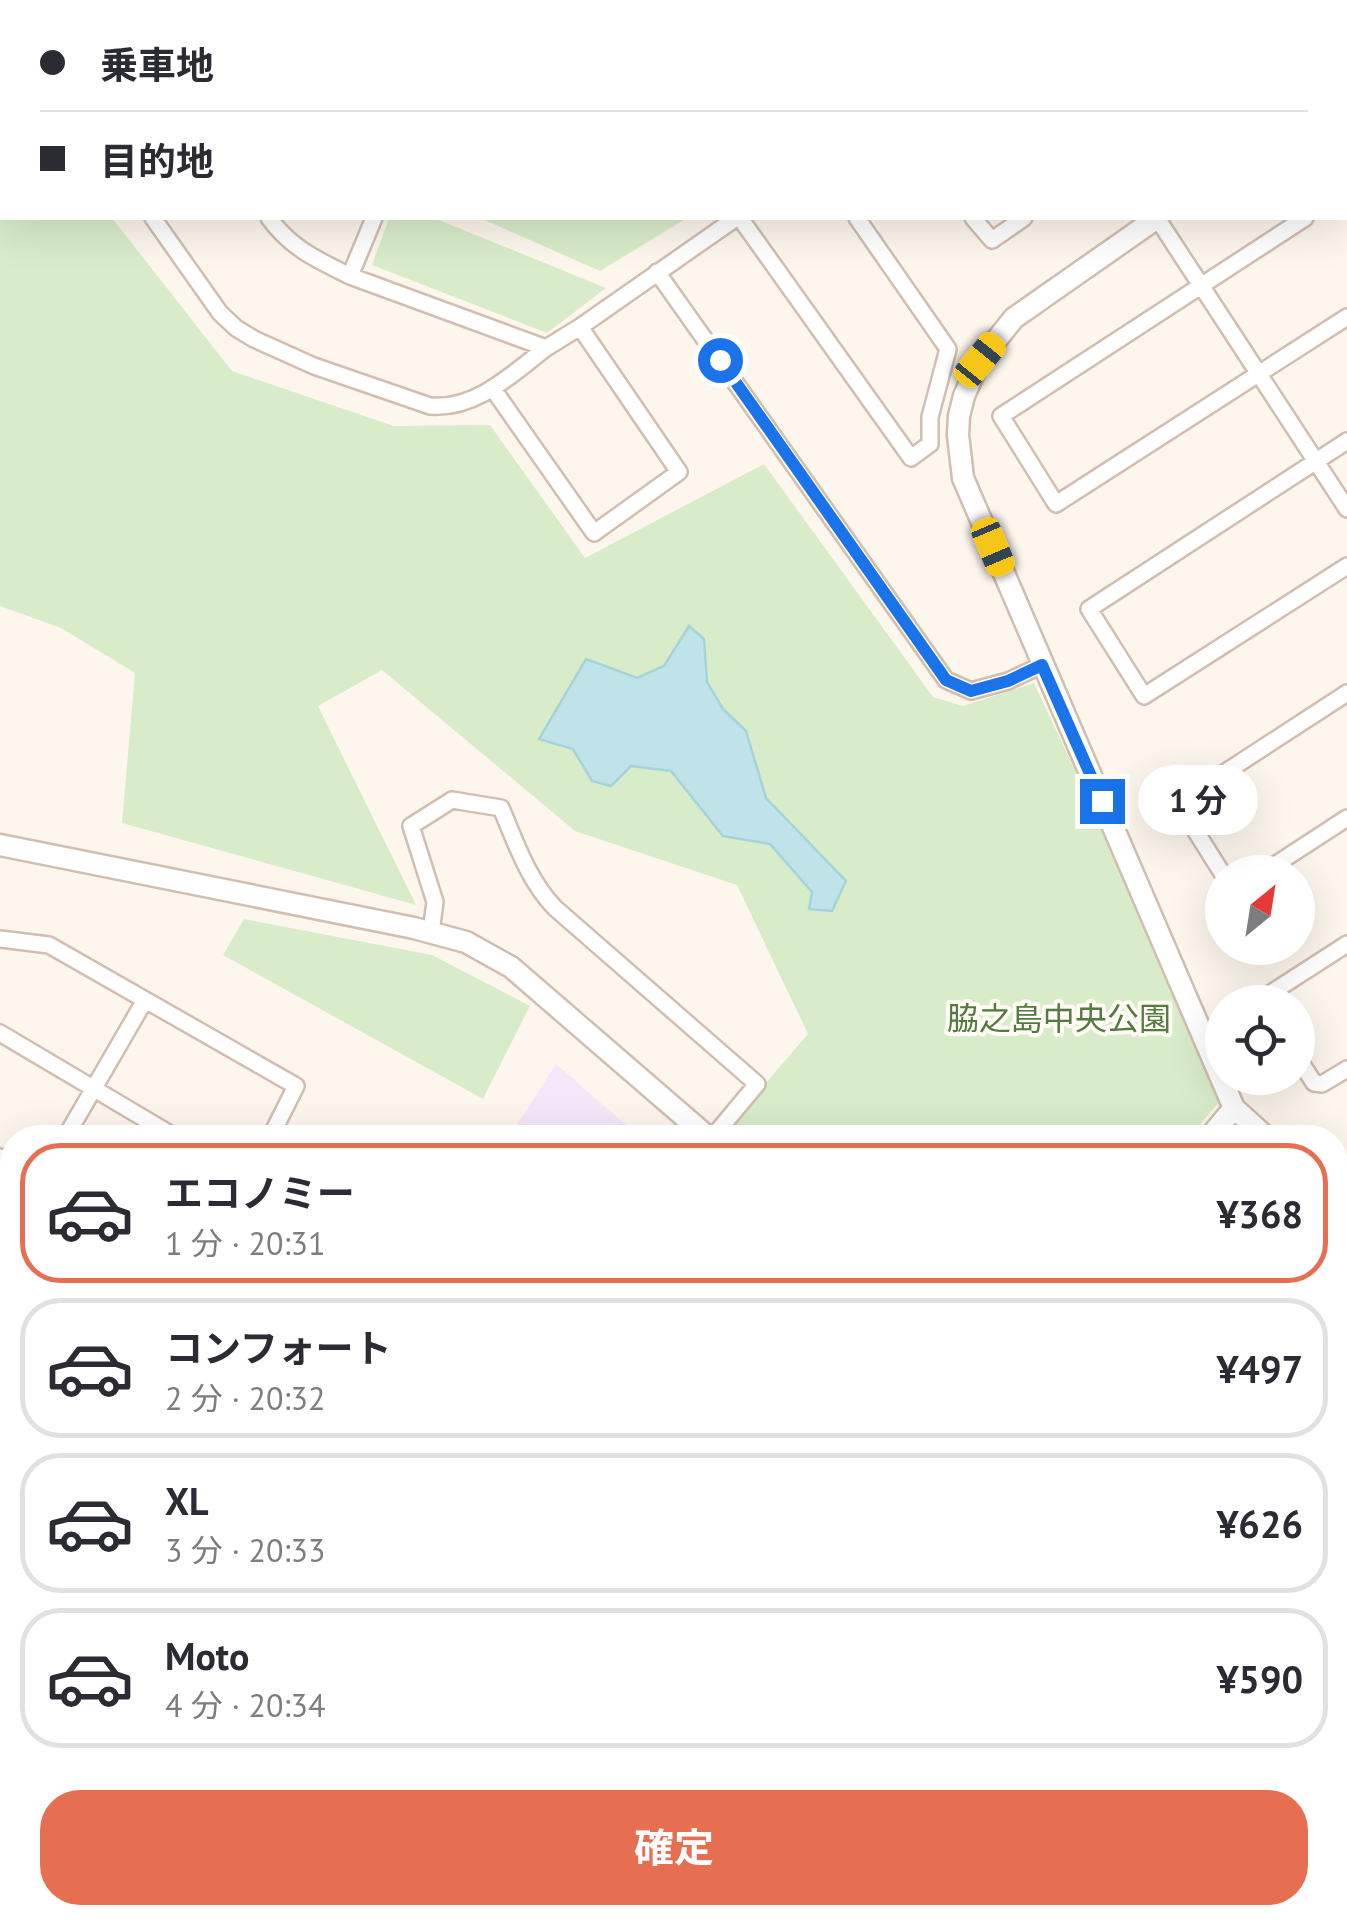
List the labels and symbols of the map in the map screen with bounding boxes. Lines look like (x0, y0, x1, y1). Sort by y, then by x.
car (949, 327, 1011, 393)
route start (698, 338, 743, 383)
car (967, 514, 1019, 580)
callout: 1 分 (1137, 766, 1257, 836)
route end (1080, 779, 1125, 824)
north arrow (1205, 855, 1315, 965)
park label: 脇之島中央公園 (947, 997, 1171, 1039)

